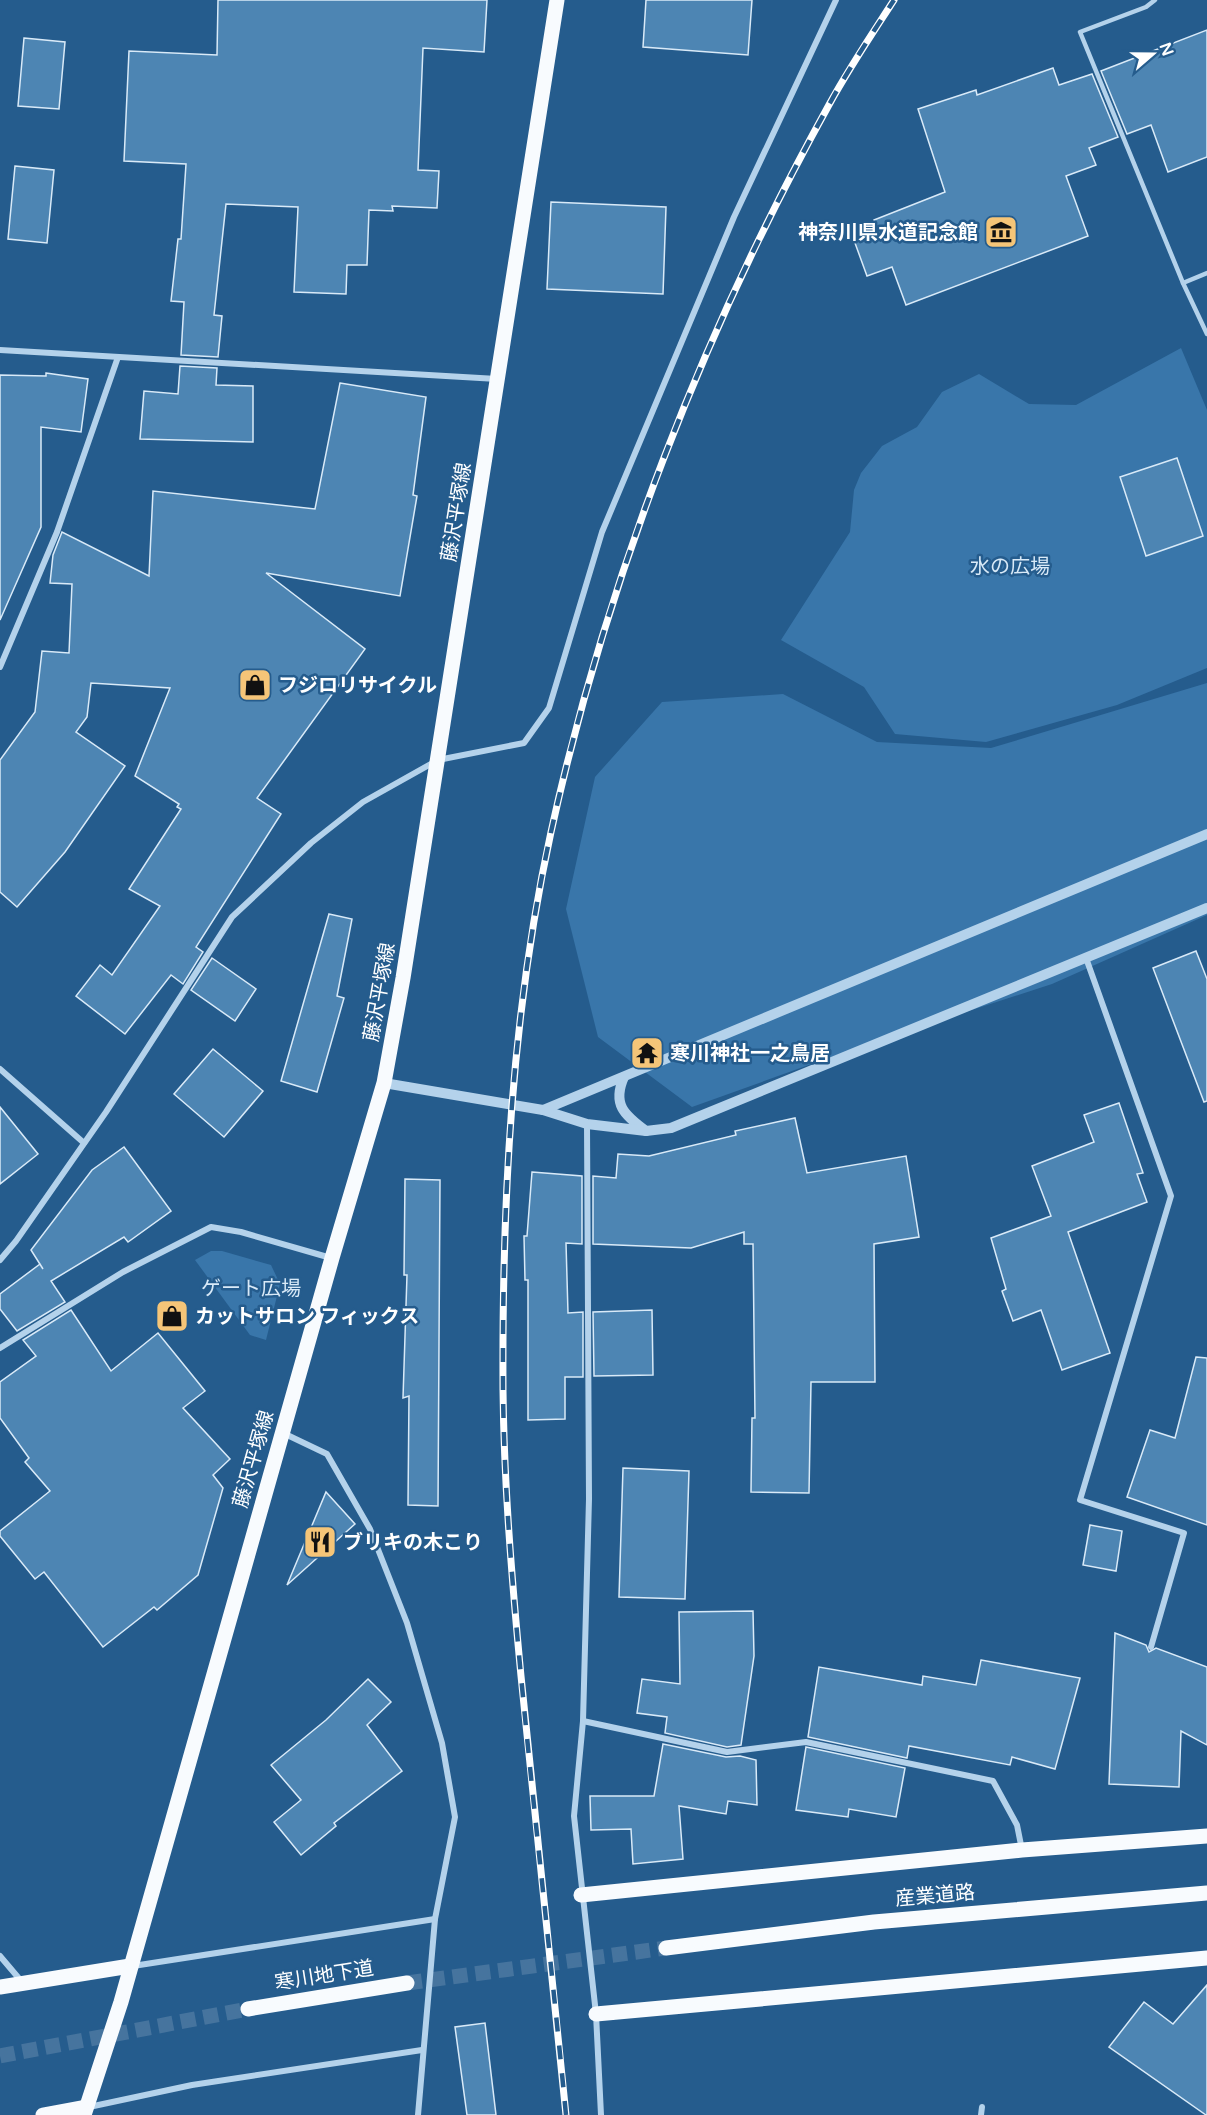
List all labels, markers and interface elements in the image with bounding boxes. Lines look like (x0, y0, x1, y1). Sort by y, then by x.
north arrow (1123, 24, 1183, 84)
text: N (1155, 40, 1178, 59)
museum icon: 神奈川県水道記念館 (983, 214, 1019, 250)
place label: 神奈川県水道記念館 (798, 221, 978, 245)
street label: 藤沢平塚線 (437, 461, 477, 563)
park label: 水の広場 (970, 555, 1050, 579)
shop icon: フジロリサイクル (237, 667, 273, 703)
place label: フジロリサイクル (278, 674, 437, 698)
street label: 藤沢平塚線 (359, 941, 400, 1043)
temple icon: 寒川神社一之鳥居 (629, 1035, 665, 1071)
place label: 寒川神社一之鳥居 (670, 1042, 830, 1066)
park label: ゲート広場 (201, 1277, 301, 1301)
shop icon: カットサロン フィックス (154, 1298, 190, 1334)
place label: カットサロン フィックス (195, 1305, 419, 1329)
street label: 藤沢平塚線 (229, 1408, 279, 1511)
restaurant icon: ブリキの木こり (302, 1524, 338, 1560)
place label: ブリキの木こり (343, 1531, 483, 1555)
street label: 産業道路 (894, 1881, 976, 1911)
street label: 寒川地下道 (273, 1956, 375, 1996)

